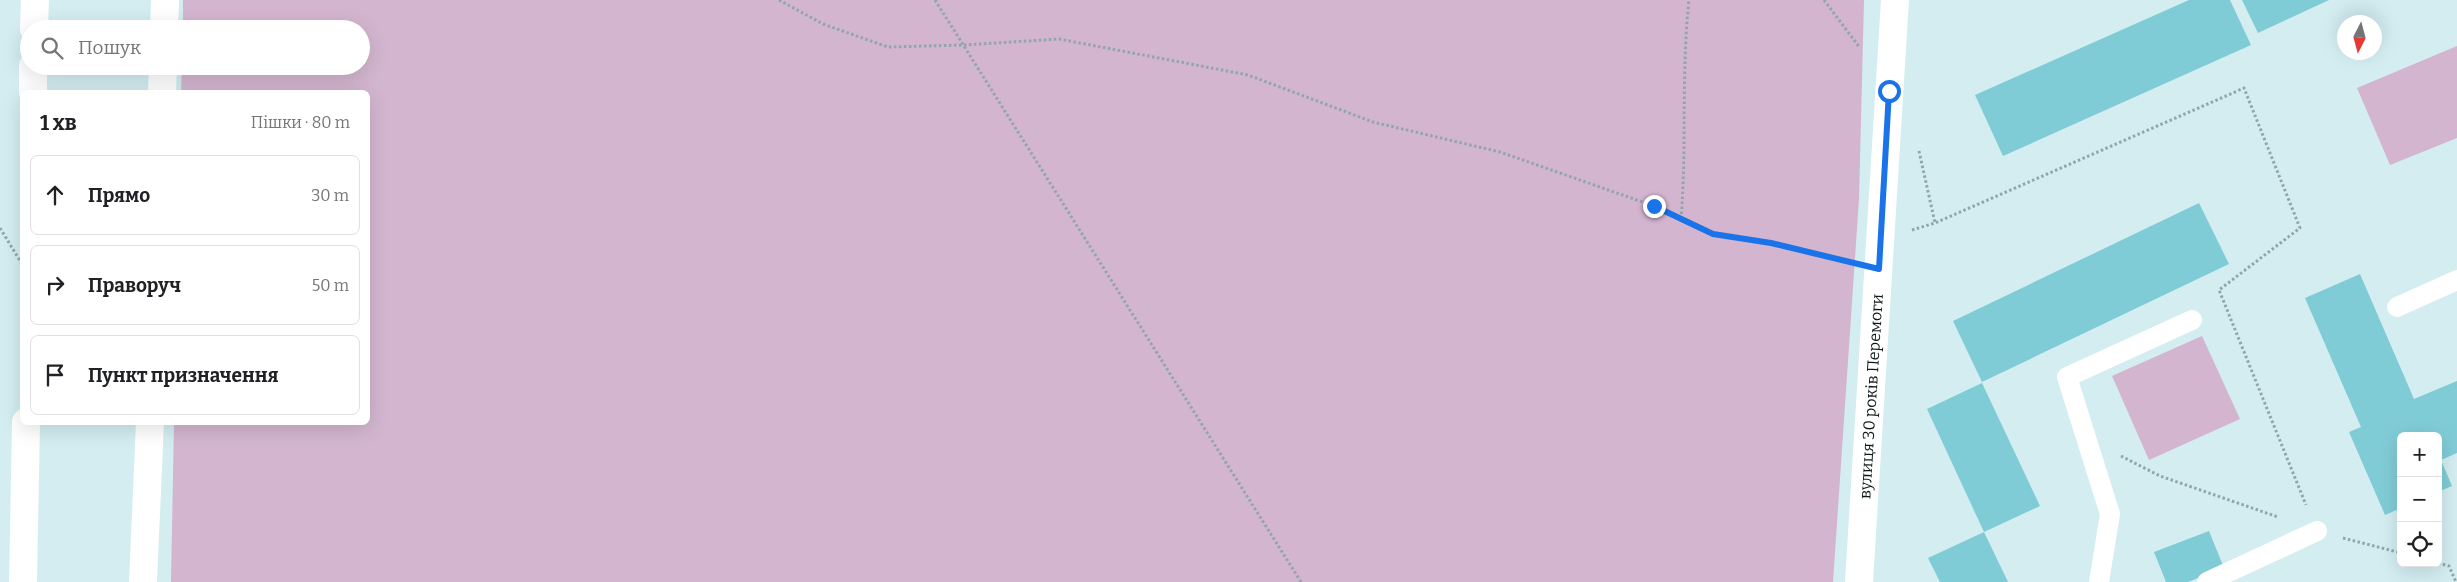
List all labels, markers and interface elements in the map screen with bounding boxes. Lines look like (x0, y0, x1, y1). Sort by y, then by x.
north arrow (2337, 15, 2382, 60)
search box (20, 20, 370, 75)
icon: search (38, 34, 66, 62)
text: Пошук (78, 36, 141, 59)
route start (1878, 80, 1901, 103)
text: 1 хв (40, 110, 77, 136)
text: Пішки · 80 m (251, 113, 350, 132)
icon: ahead (41, 181, 69, 209)
text: Прямо (88, 184, 150, 207)
text: 30 m (311, 186, 349, 205)
route end (1643, 195, 1666, 218)
icon: right (41, 271, 69, 299)
text: Праворуч (88, 274, 181, 297)
text: 50 m (312, 276, 349, 295)
street label: вулиця 30 років Перемоги (1855, 293, 1887, 500)
icon: arrive (41, 361, 69, 389)
text: Пункт призначення (88, 364, 279, 387)
map controls (2397, 432, 2442, 567)
button: + (2397, 432, 2442, 477)
button: − (2397, 477, 2442, 522)
button: locate (2397, 522, 2442, 567)

